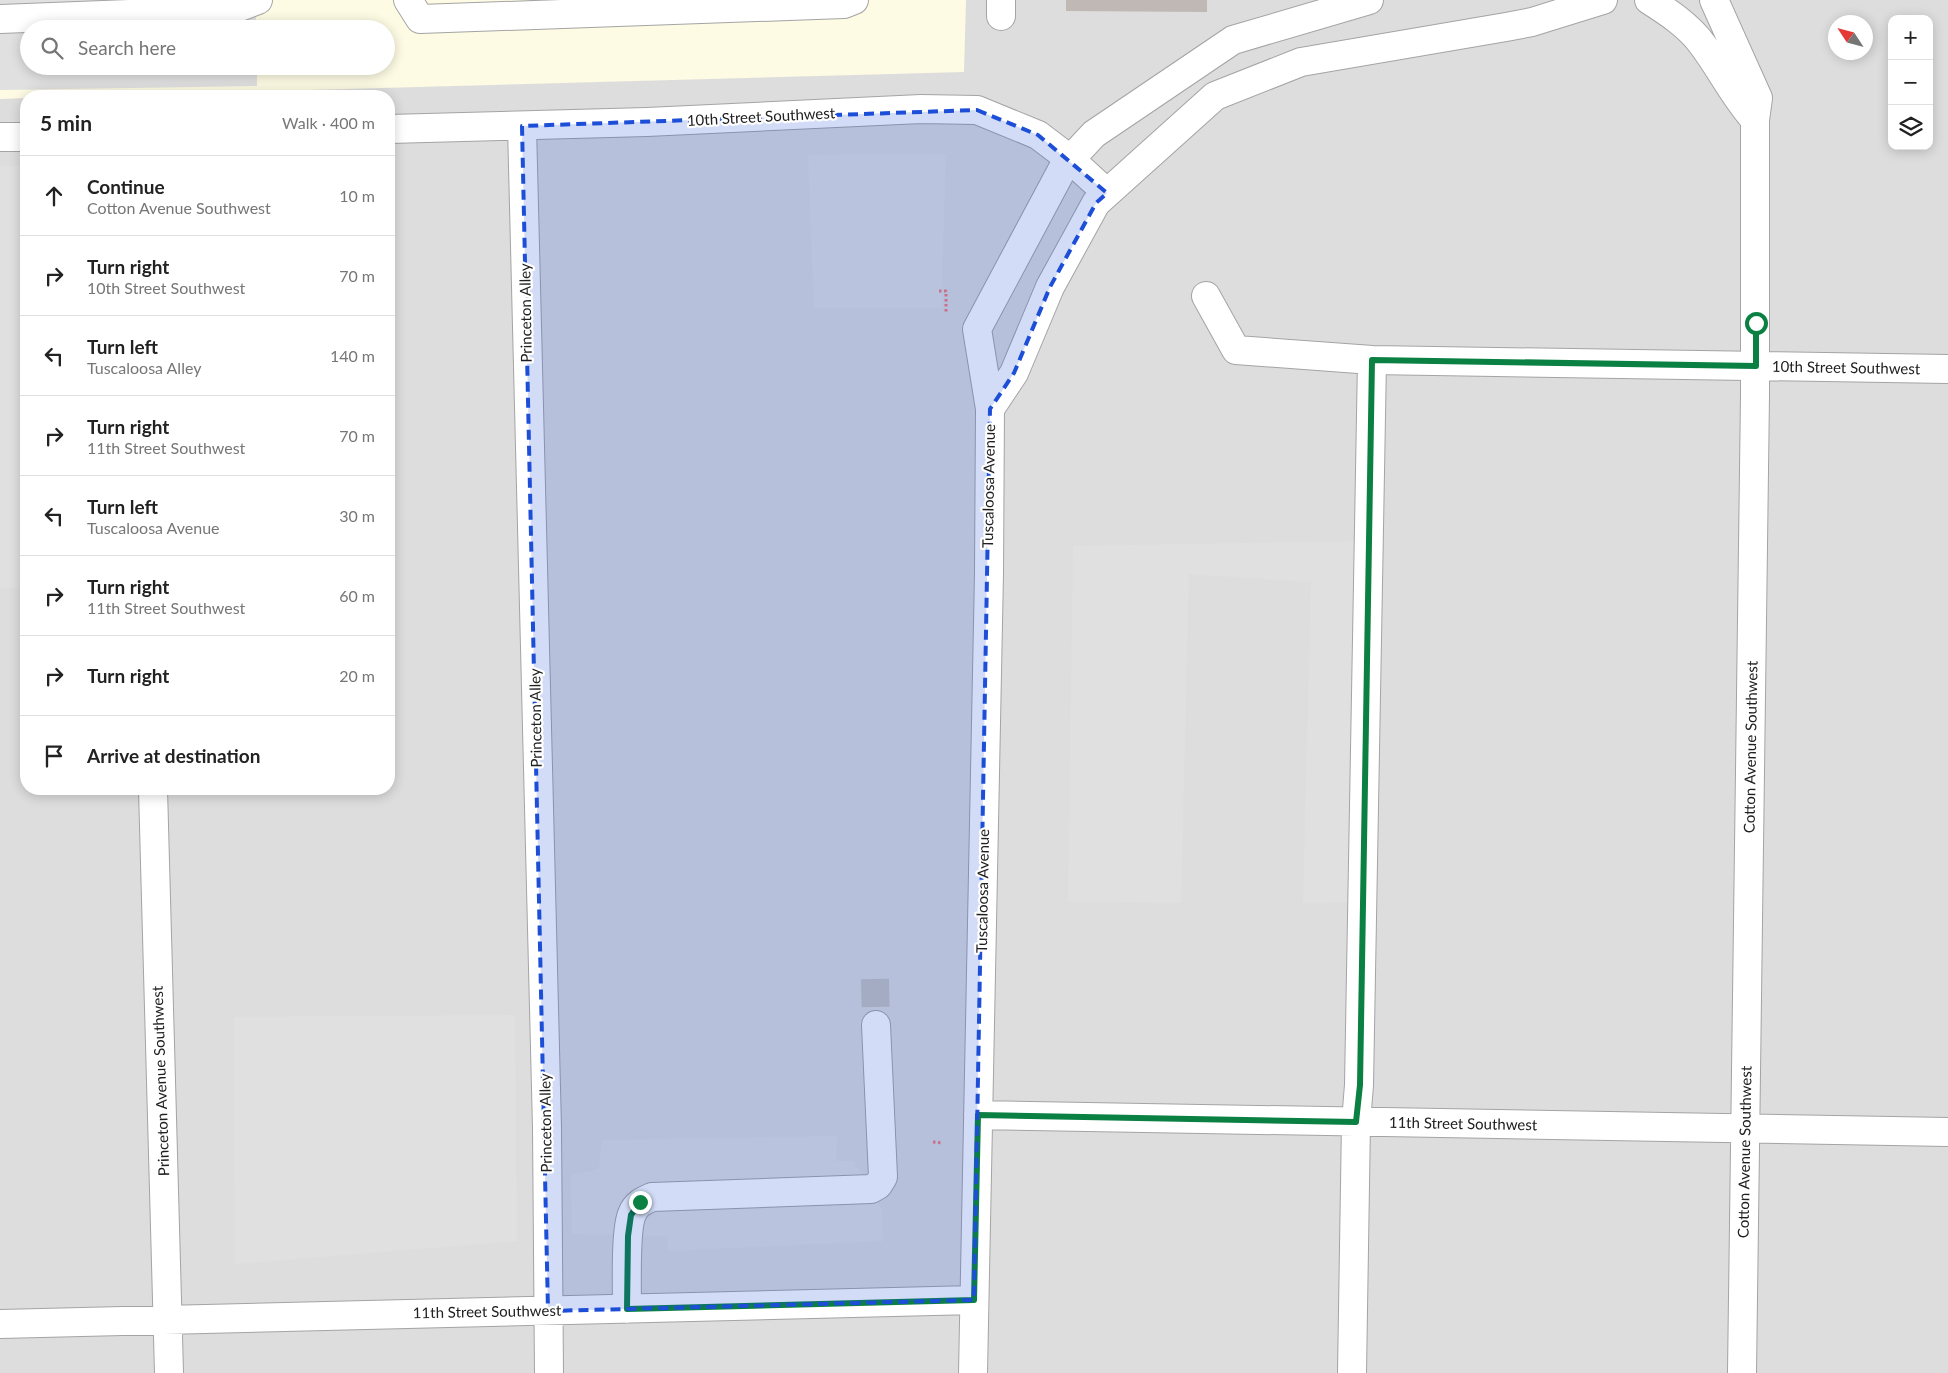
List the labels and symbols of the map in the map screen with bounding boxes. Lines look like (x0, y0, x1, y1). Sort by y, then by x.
north arrow (1828, 15, 1873, 60)
street label: 10th Street Southwest (686, 103, 836, 129)
street label: Princeton Alley (515, 263, 535, 363)
route start (1745, 312, 1768, 335)
street label: 10th Street Southwest (1772, 357, 1921, 377)
street label: Tuscaloosa Avenue (978, 424, 998, 548)
street label: Cotton Avenue Southwest (1739, 660, 1761, 833)
street label: Princeton Alley (525, 668, 545, 768)
street label: Tuscaloosa Avenue (972, 829, 992, 953)
street label: Princeton Avenue Southwest (148, 985, 172, 1176)
street label: Cotton Avenue Southwest (1733, 1065, 1755, 1238)
street label: Princeton Alley (535, 1073, 555, 1173)
street label: 11th Street Southwest (1389, 1113, 1538, 1133)
route end (629, 1191, 652, 1214)
street label: 11th Street Southwest (413, 1301, 562, 1321)

